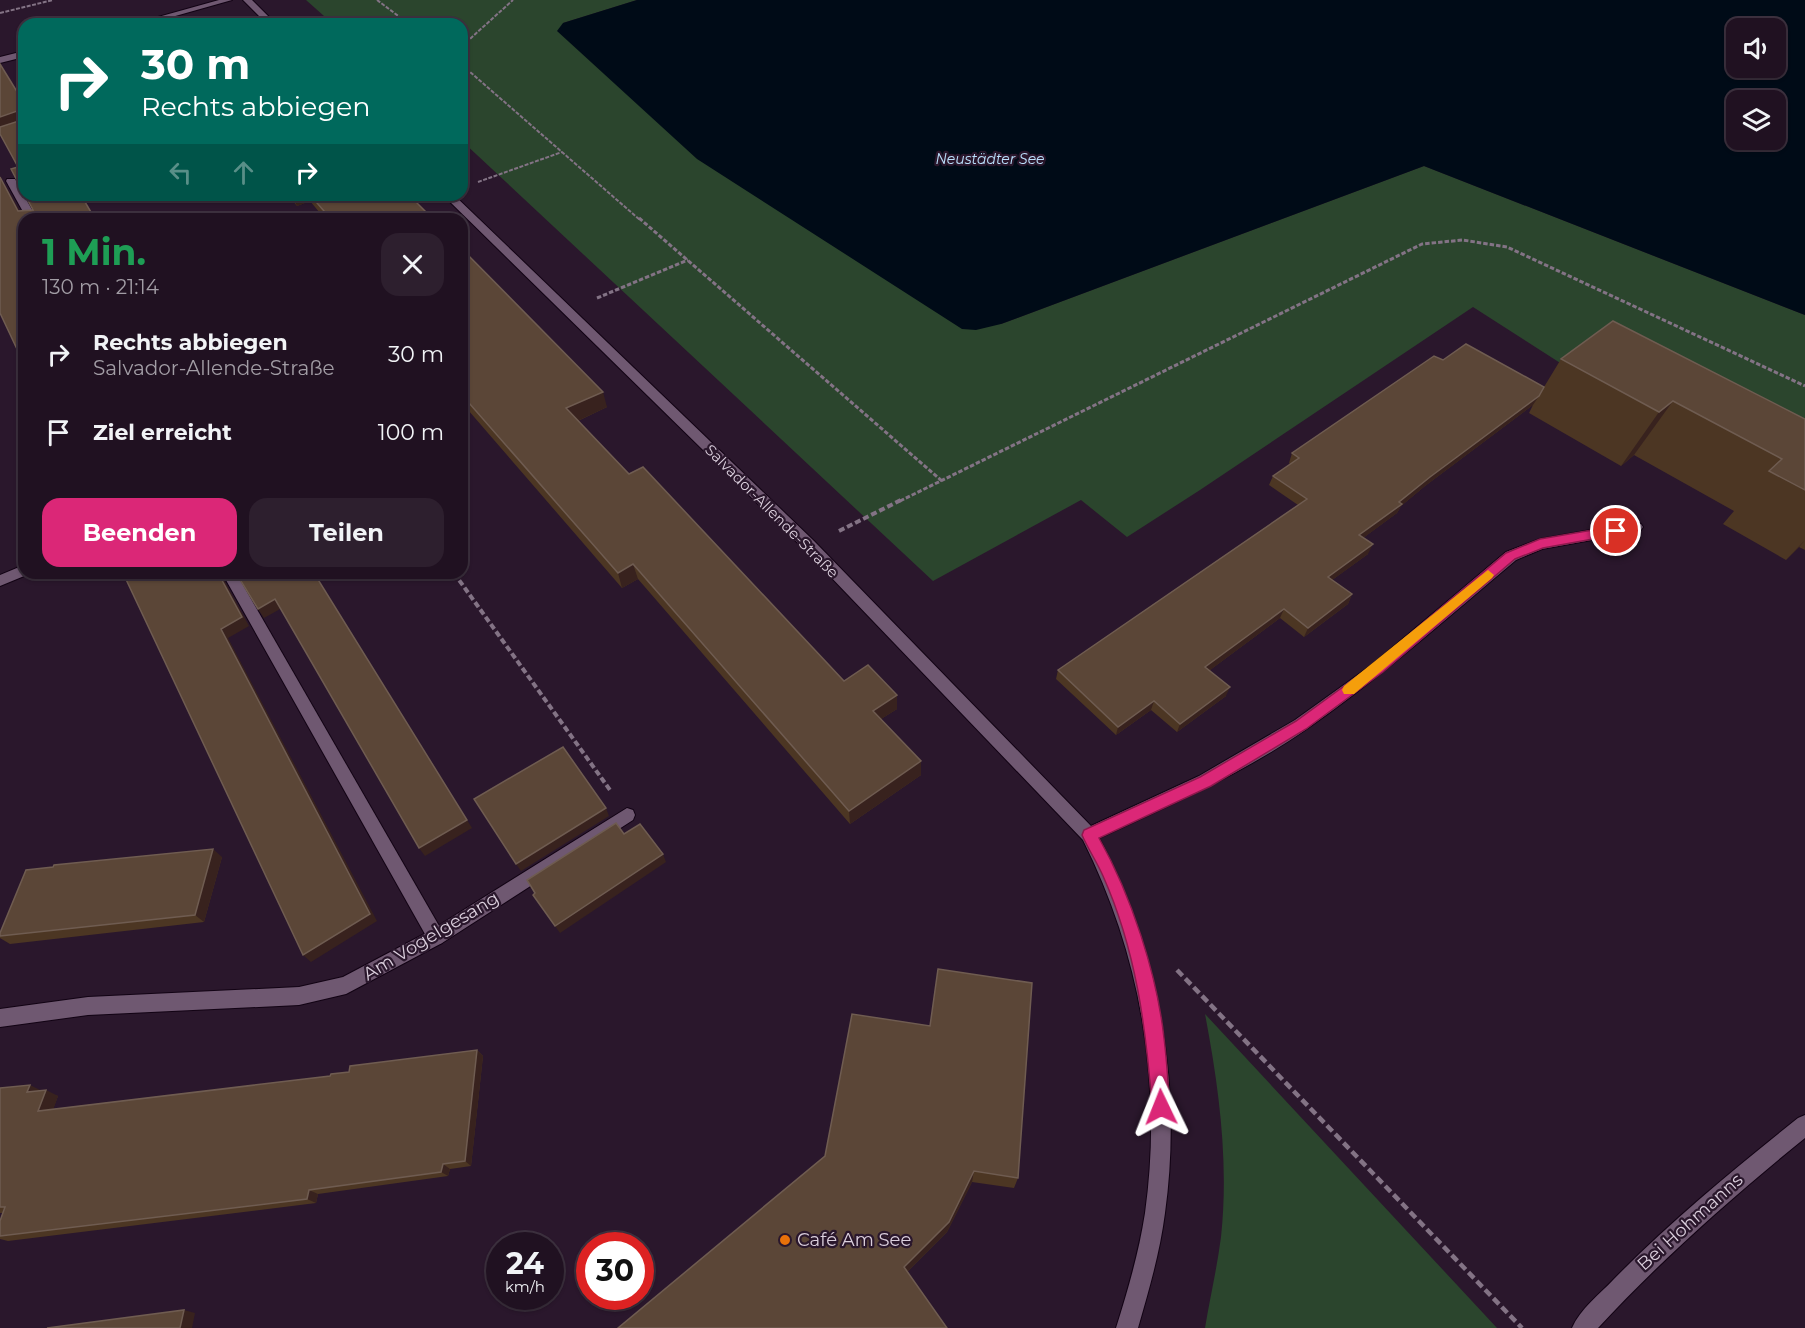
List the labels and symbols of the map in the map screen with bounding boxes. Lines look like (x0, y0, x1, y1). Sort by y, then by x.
water label: Neustädter See (935, 150, 1045, 168)
street label: Salvador-Allende-Straße (701, 440, 843, 582)
pin (1590, 505, 1641, 556)
street label: Am Vogelgesang (359, 887, 503, 985)
position arrow (1129, 1075, 1193, 1139)
street label: Bei Hohmanns (1633, 1169, 1748, 1275)
place label: Café Am See (797, 1229, 911, 1251)
speed limit sign: 30 (576, 1232, 654, 1310)
marker: Café Am See (778, 1233, 792, 1247)

